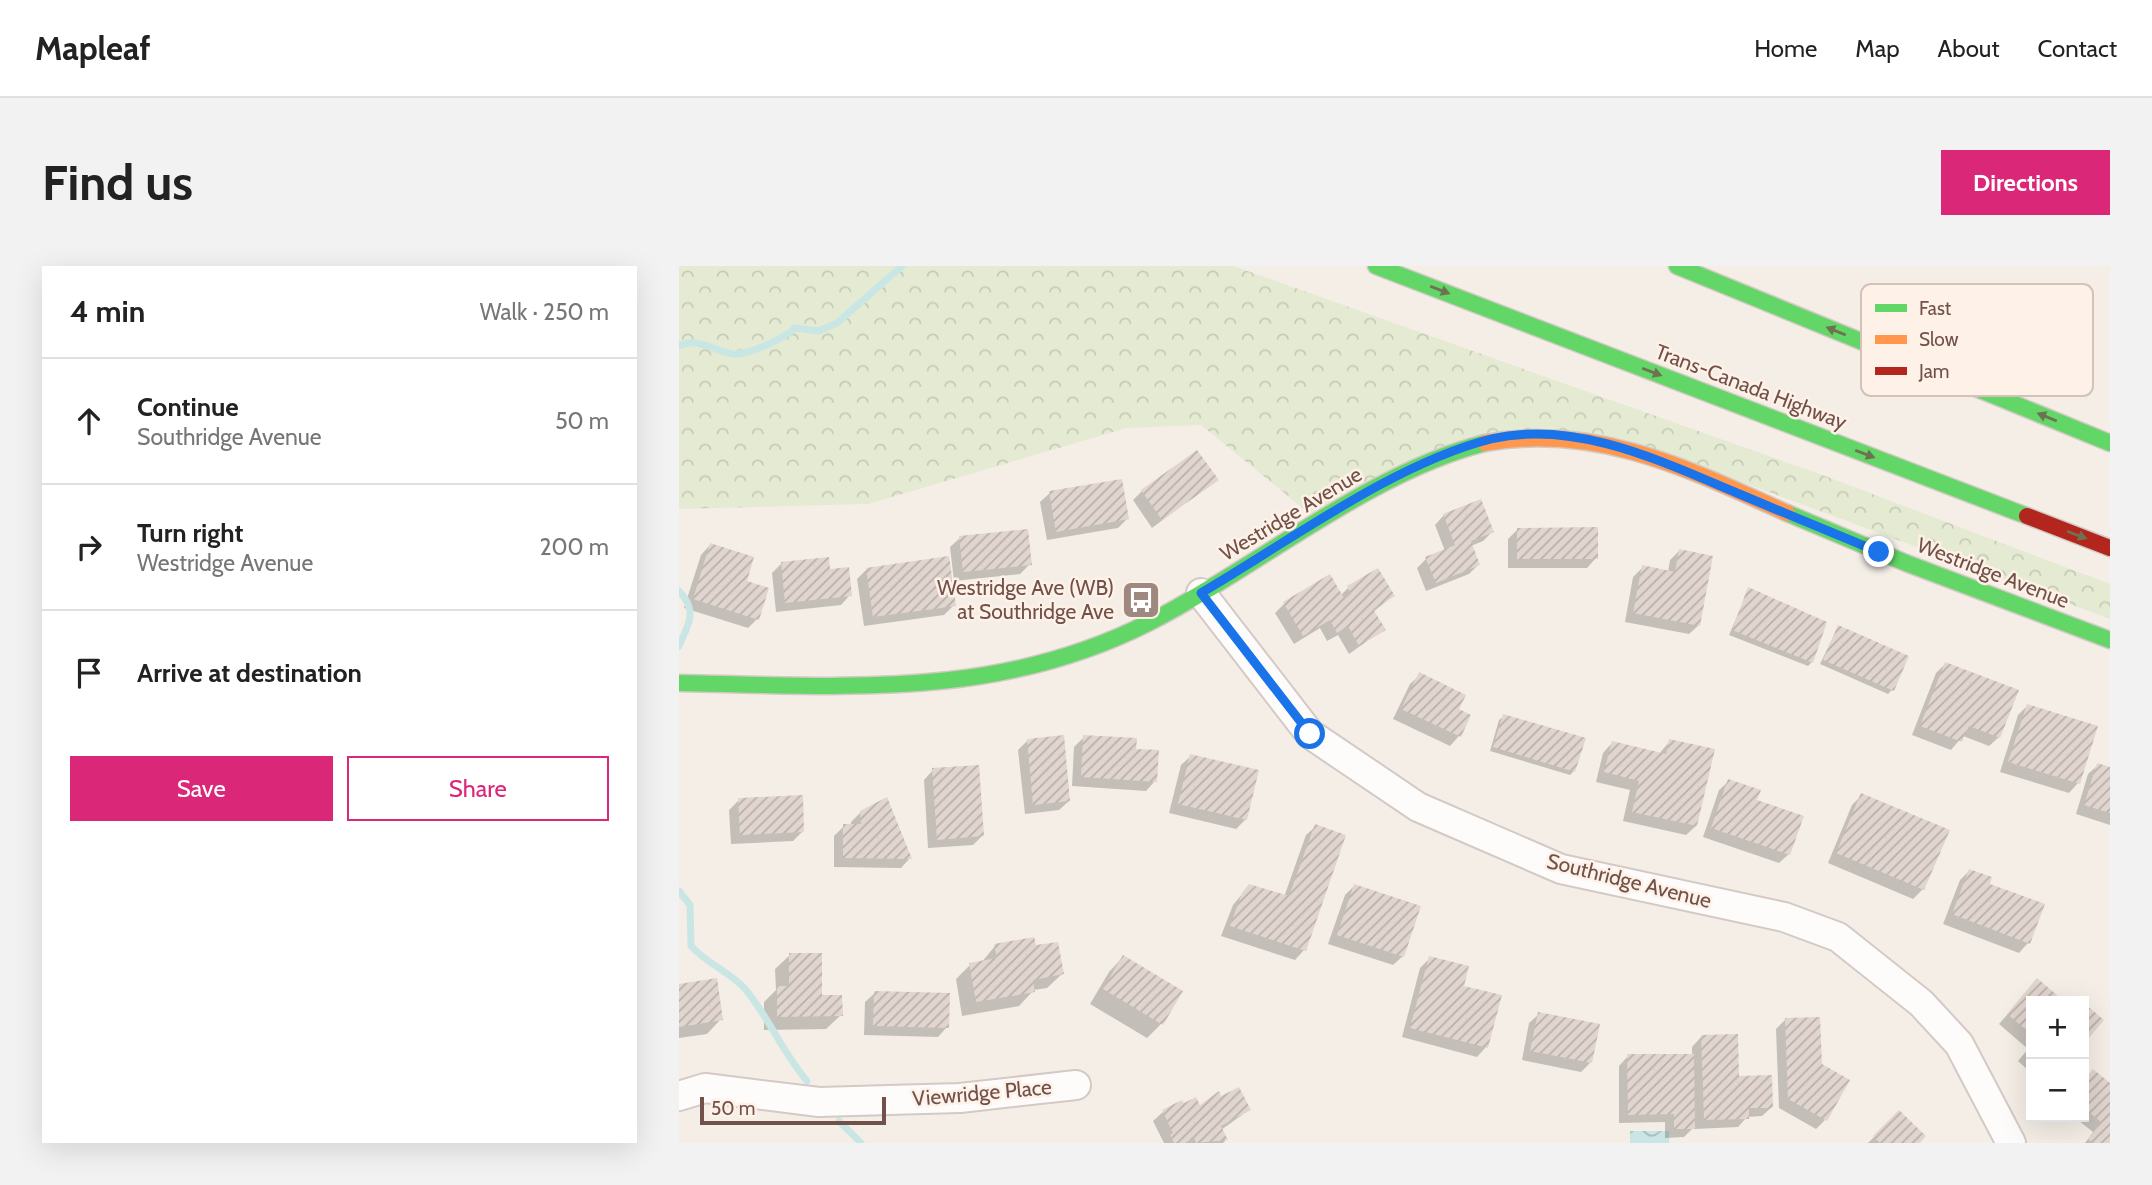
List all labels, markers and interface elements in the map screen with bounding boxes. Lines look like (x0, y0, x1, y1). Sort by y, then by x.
text: Mapleaf (35, 28, 151, 68)
text: Home (1754, 34, 1817, 63)
text: Map (1855, 34, 1900, 63)
text: About (1938, 34, 2000, 63)
text: Contact (2038, 34, 2117, 63)
button: Directions (1941, 150, 2110, 215)
text: Find us (42, 153, 193, 212)
legend (1861, 284, 2093, 396)
one-way arrow (1430, 285, 1451, 296)
text: 4 min (70, 293, 145, 330)
text: Fast (1919, 297, 1952, 320)
text: Walk · 250 m (480, 298, 609, 326)
one-way arrow (1826, 325, 1847, 336)
text: Slow (1919, 328, 1959, 351)
street label: Trans-Canada Highway (1652, 339, 1851, 435)
text: Jam (1918, 360, 1949, 383)
one-way arrow (1642, 367, 1663, 378)
text: Continue (137, 391, 239, 423)
icon: ahead (70, 402, 108, 440)
text: 50 m (555, 407, 609, 435)
one-way arrow (2036, 411, 2057, 422)
text: Southridge Avenue (137, 423, 322, 451)
one-way arrow (1854, 448, 1875, 459)
street label: Westridge Avenue (1215, 461, 1366, 566)
text: Turn right (137, 517, 243, 549)
icon: right (70, 528, 108, 566)
one-way arrow (2067, 530, 2088, 541)
street label: Westridge Avenue (1914, 532, 2073, 613)
text: 200 m (539, 533, 609, 561)
route end (1863, 536, 1894, 567)
text: Westridge Avenue (137, 549, 313, 577)
place label: Westridge Ave (WB) at Southridge Ave (937, 575, 1114, 624)
bus stop icon: Westridge Ave (WB) at Southridge Ave (1120, 579, 1162, 621)
icon: arrive (70, 654, 108, 692)
text: Arrive at destination (137, 657, 362, 689)
route start (1294, 718, 1325, 749)
button: Save (70, 756, 333, 821)
button: Share (347, 756, 609, 821)
street label: Southridge Avenue (1544, 848, 1714, 913)
map controls (2026, 996, 2089, 1122)
button: + (2026, 996, 2089, 1059)
button: − (2026, 1059, 2089, 1122)
street label: Viewridge Place (911, 1074, 1053, 1111)
scale bar (700, 1094, 885, 1126)
text: 50 m (711, 1097, 755, 1120)

